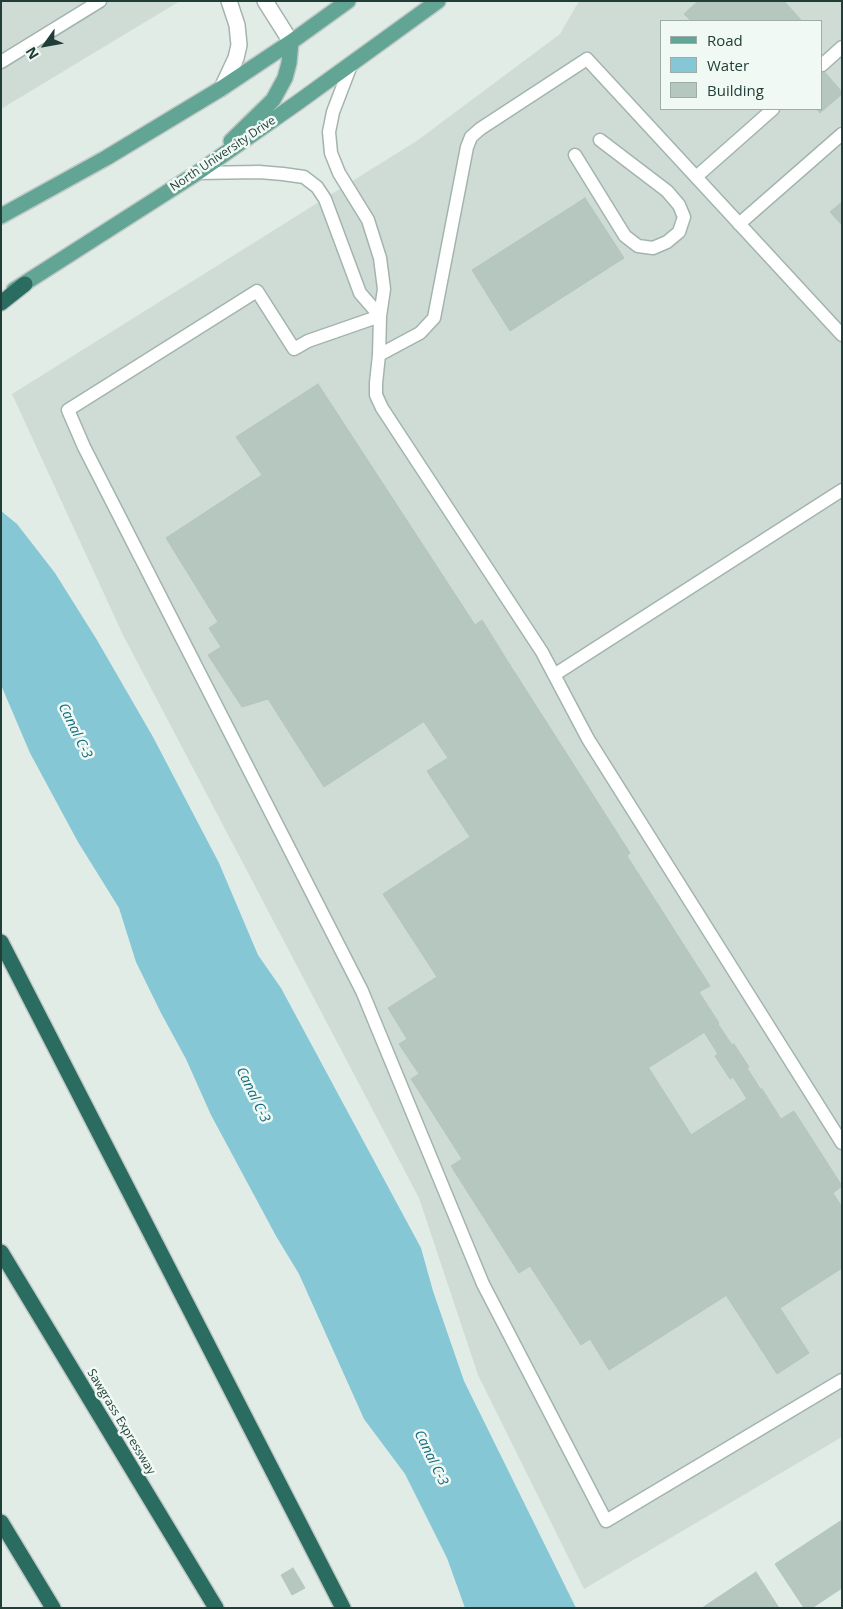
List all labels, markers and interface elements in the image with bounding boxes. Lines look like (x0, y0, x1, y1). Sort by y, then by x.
north arrow (20, 20, 70, 70)
legend (660, 20, 823, 110)
text: Road (707, 30, 743, 50)
text: N (21, 43, 43, 63)
text: Water (707, 55, 749, 75)
text: Building (707, 80, 764, 100)
street label: North University Drive (167, 113, 279, 195)
water label: Canal C-3 (54, 701, 96, 761)
water label: Canal C-3 (232, 1065, 274, 1125)
street label: Sawgrass Expressway (84, 1367, 158, 1477)
water label: Canal C-3 (410, 1428, 452, 1488)

